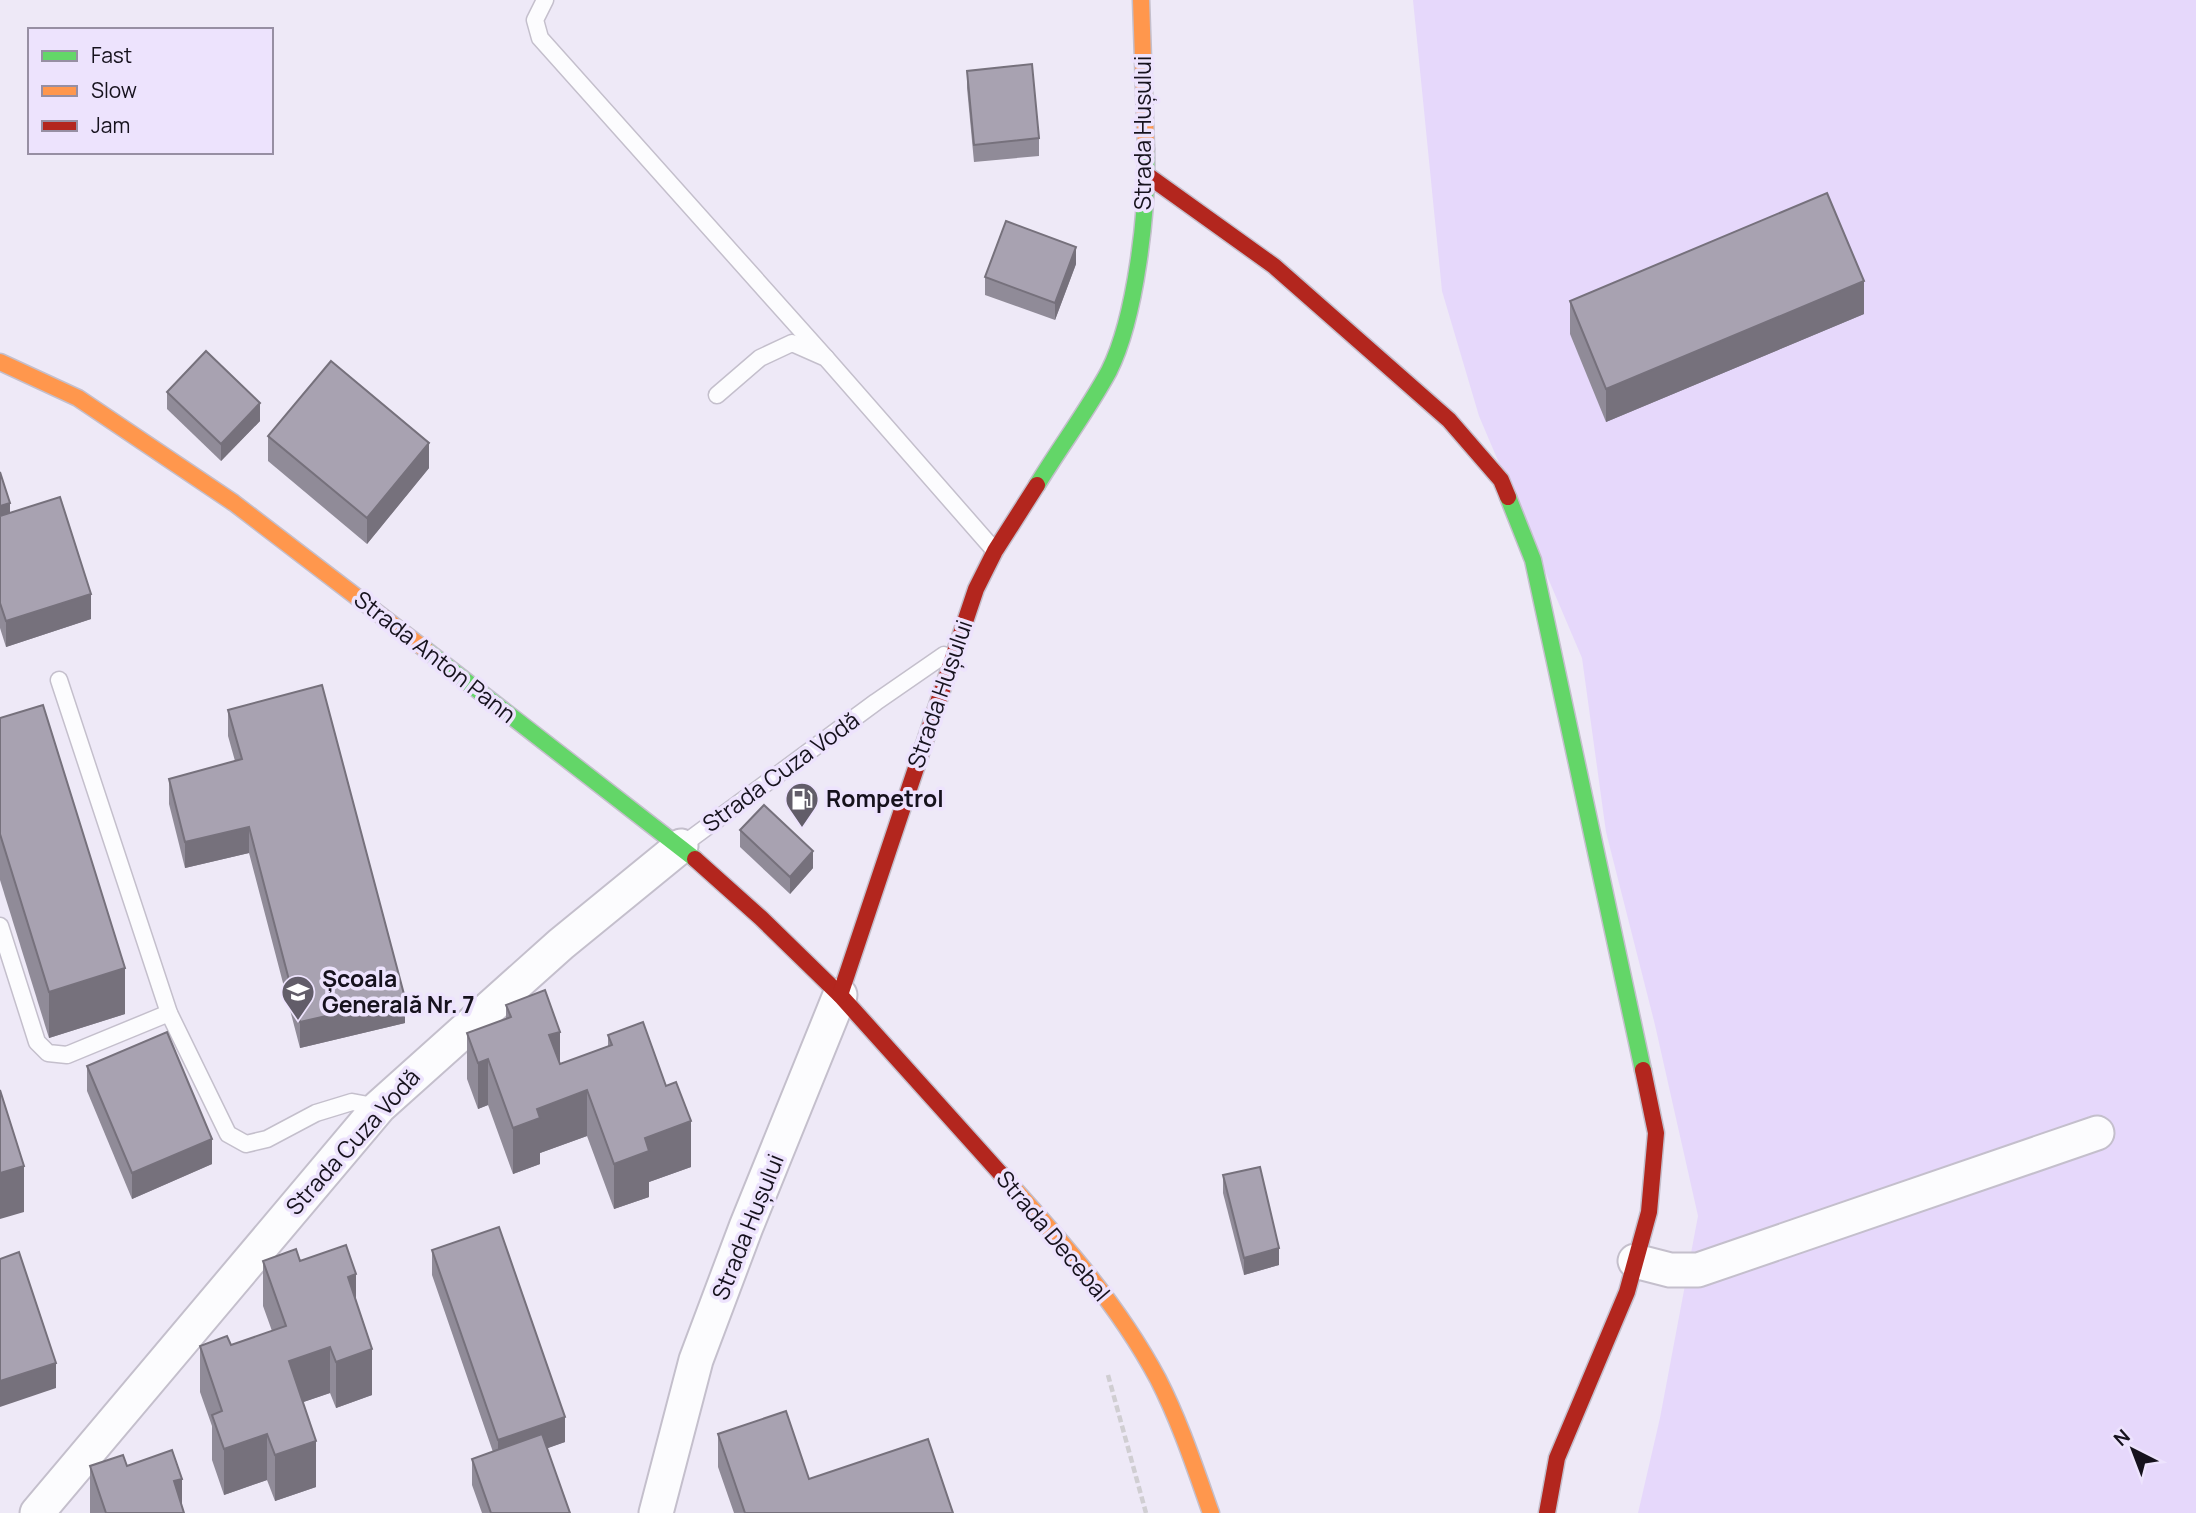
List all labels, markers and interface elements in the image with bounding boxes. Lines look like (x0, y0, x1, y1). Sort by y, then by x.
legend (28, 28, 273, 154)
text: Fast (91, 41, 132, 69)
street label: Strada Hușului (1126, 56, 1158, 210)
text: Slow (91, 76, 137, 104)
text: Jam (91, 111, 130, 139)
street label: Strada Anton Pann (348, 583, 523, 730)
street label: Strada Hușului (899, 615, 979, 772)
street label: Strada Cuza Vodă (696, 703, 865, 839)
fuel station icon: Rompetrol (783, 780, 821, 829)
place label: Rompetrol (826, 782, 944, 814)
place label: Școala Generală Nr. 7 (322, 962, 475, 1020)
school or university icon: Școala Generală Nr. 7 (279, 973, 317, 1022)
street label: Strada Cuza Vodă (278, 1061, 427, 1221)
street label: Strada Hușului (703, 1149, 791, 1304)
street label: Strada Decebal (990, 1163, 1118, 1307)
north arrow (2098, 1415, 2168, 1485)
text: N (2108, 1423, 2135, 1452)

